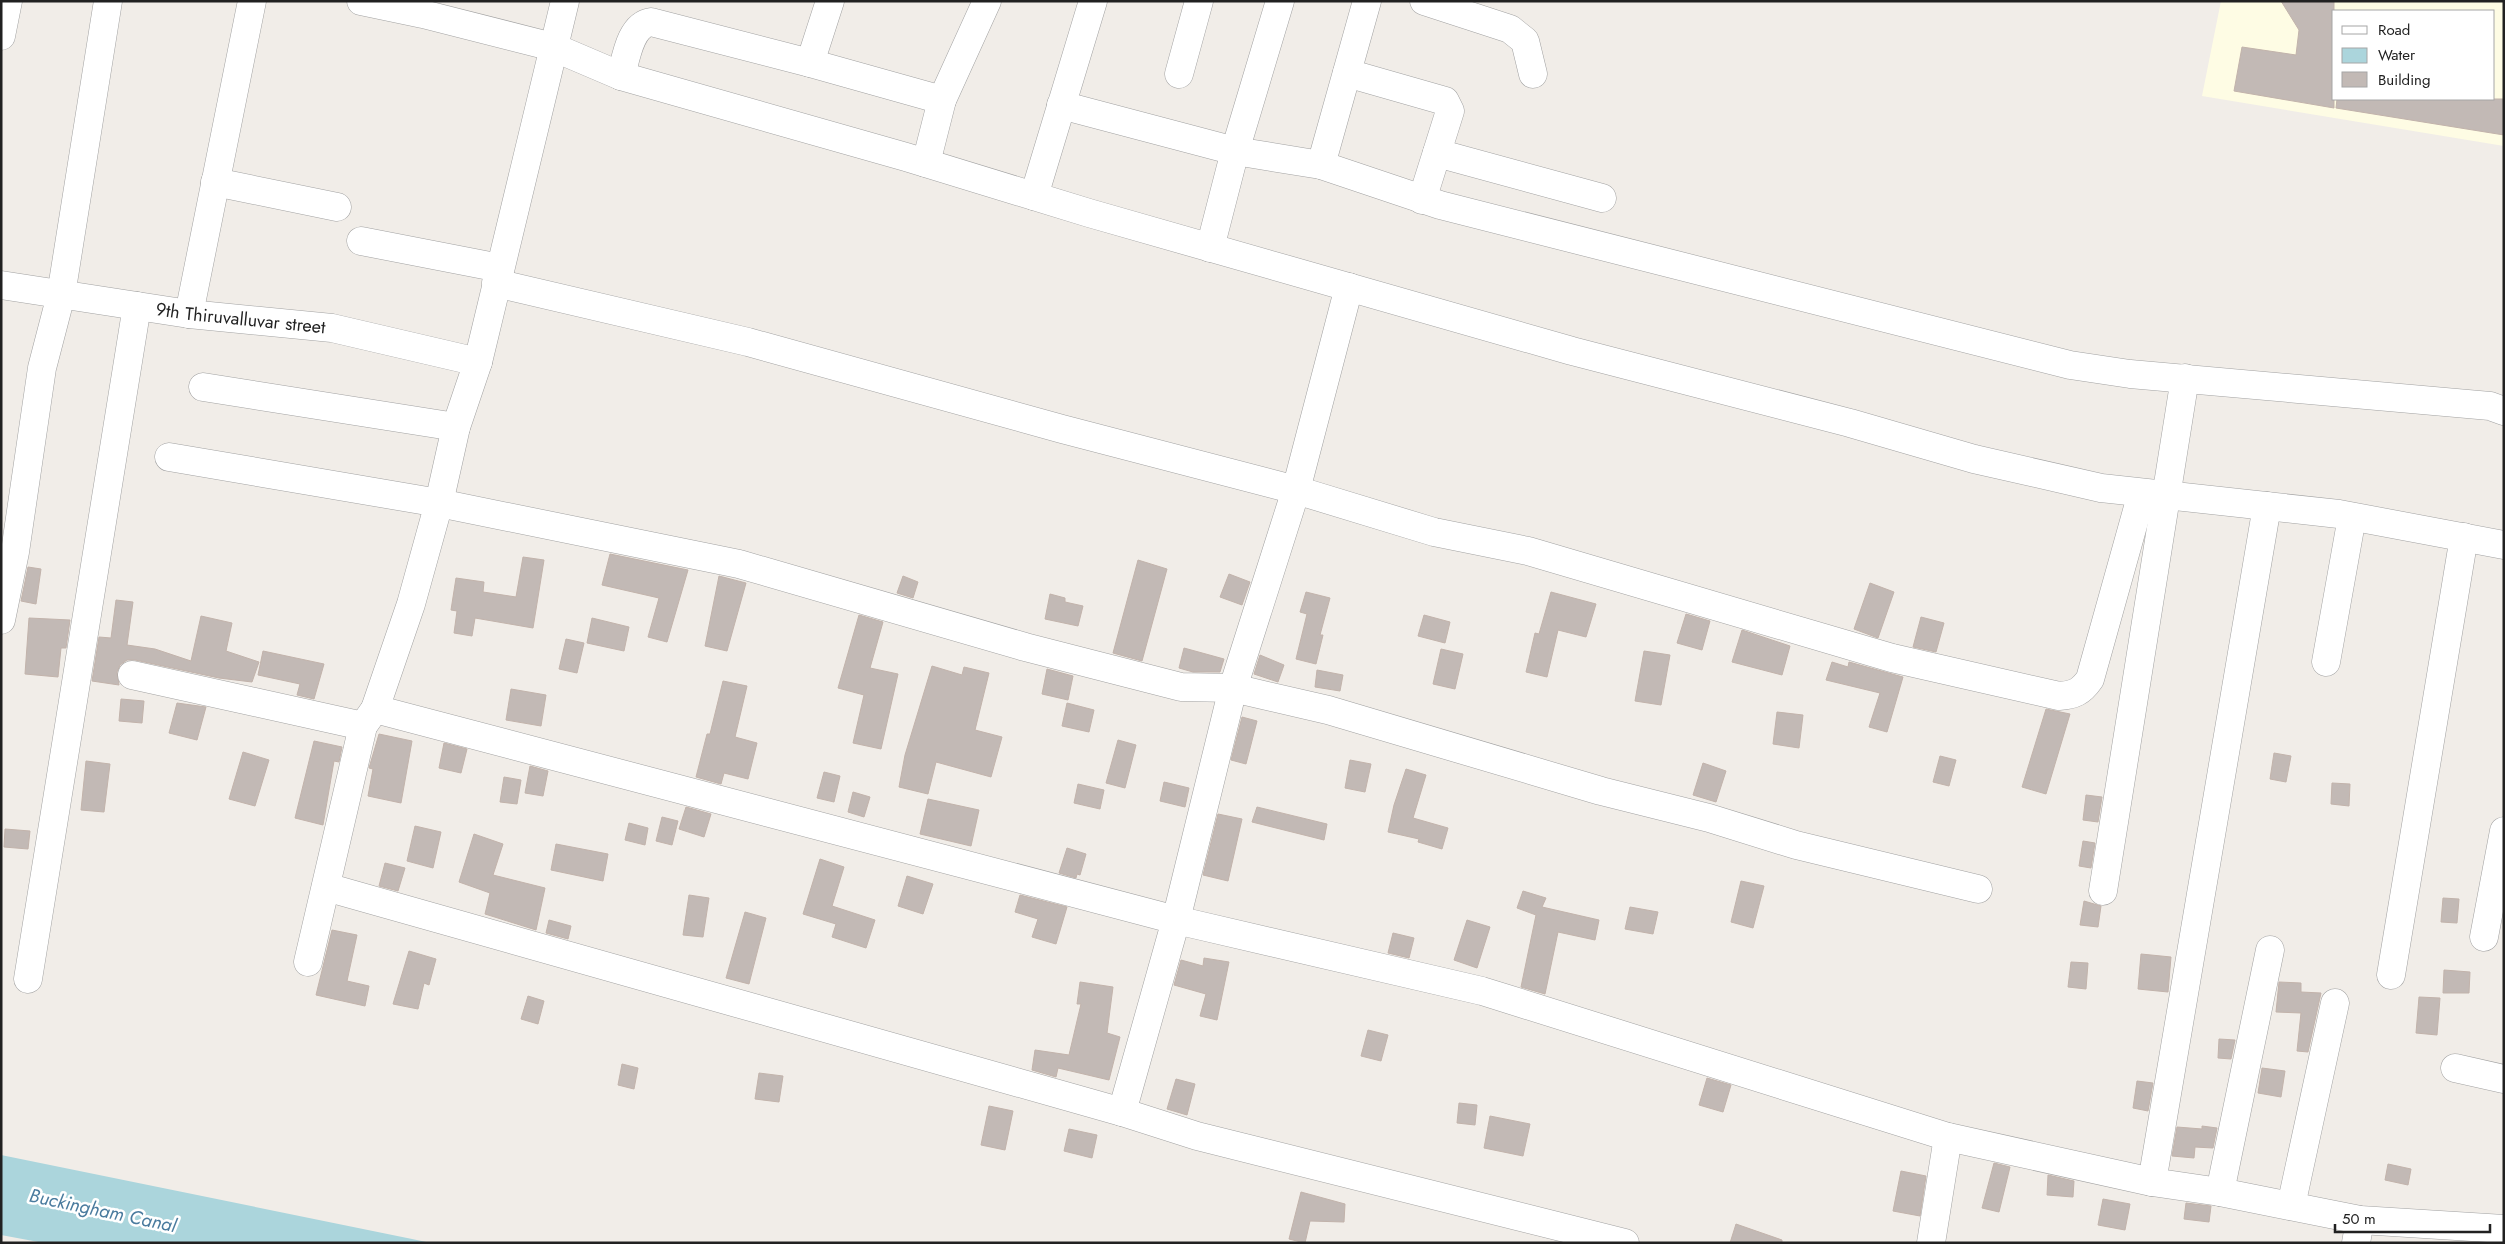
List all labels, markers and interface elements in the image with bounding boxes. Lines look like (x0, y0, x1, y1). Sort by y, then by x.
legend (2332, 10, 2495, 100)
text: Road (2378, 19, 2410, 41)
text: Water (2378, 44, 2416, 66)
text: Building (2378, 69, 2430, 91)
street label: 9th Thiruvalluvar street (154, 296, 327, 340)
water label: Buckingham Canal (27, 1182, 180, 1239)
scale bar (2335, 1202, 2490, 1234)
text: 50 m (2342, 1208, 2376, 1230)

